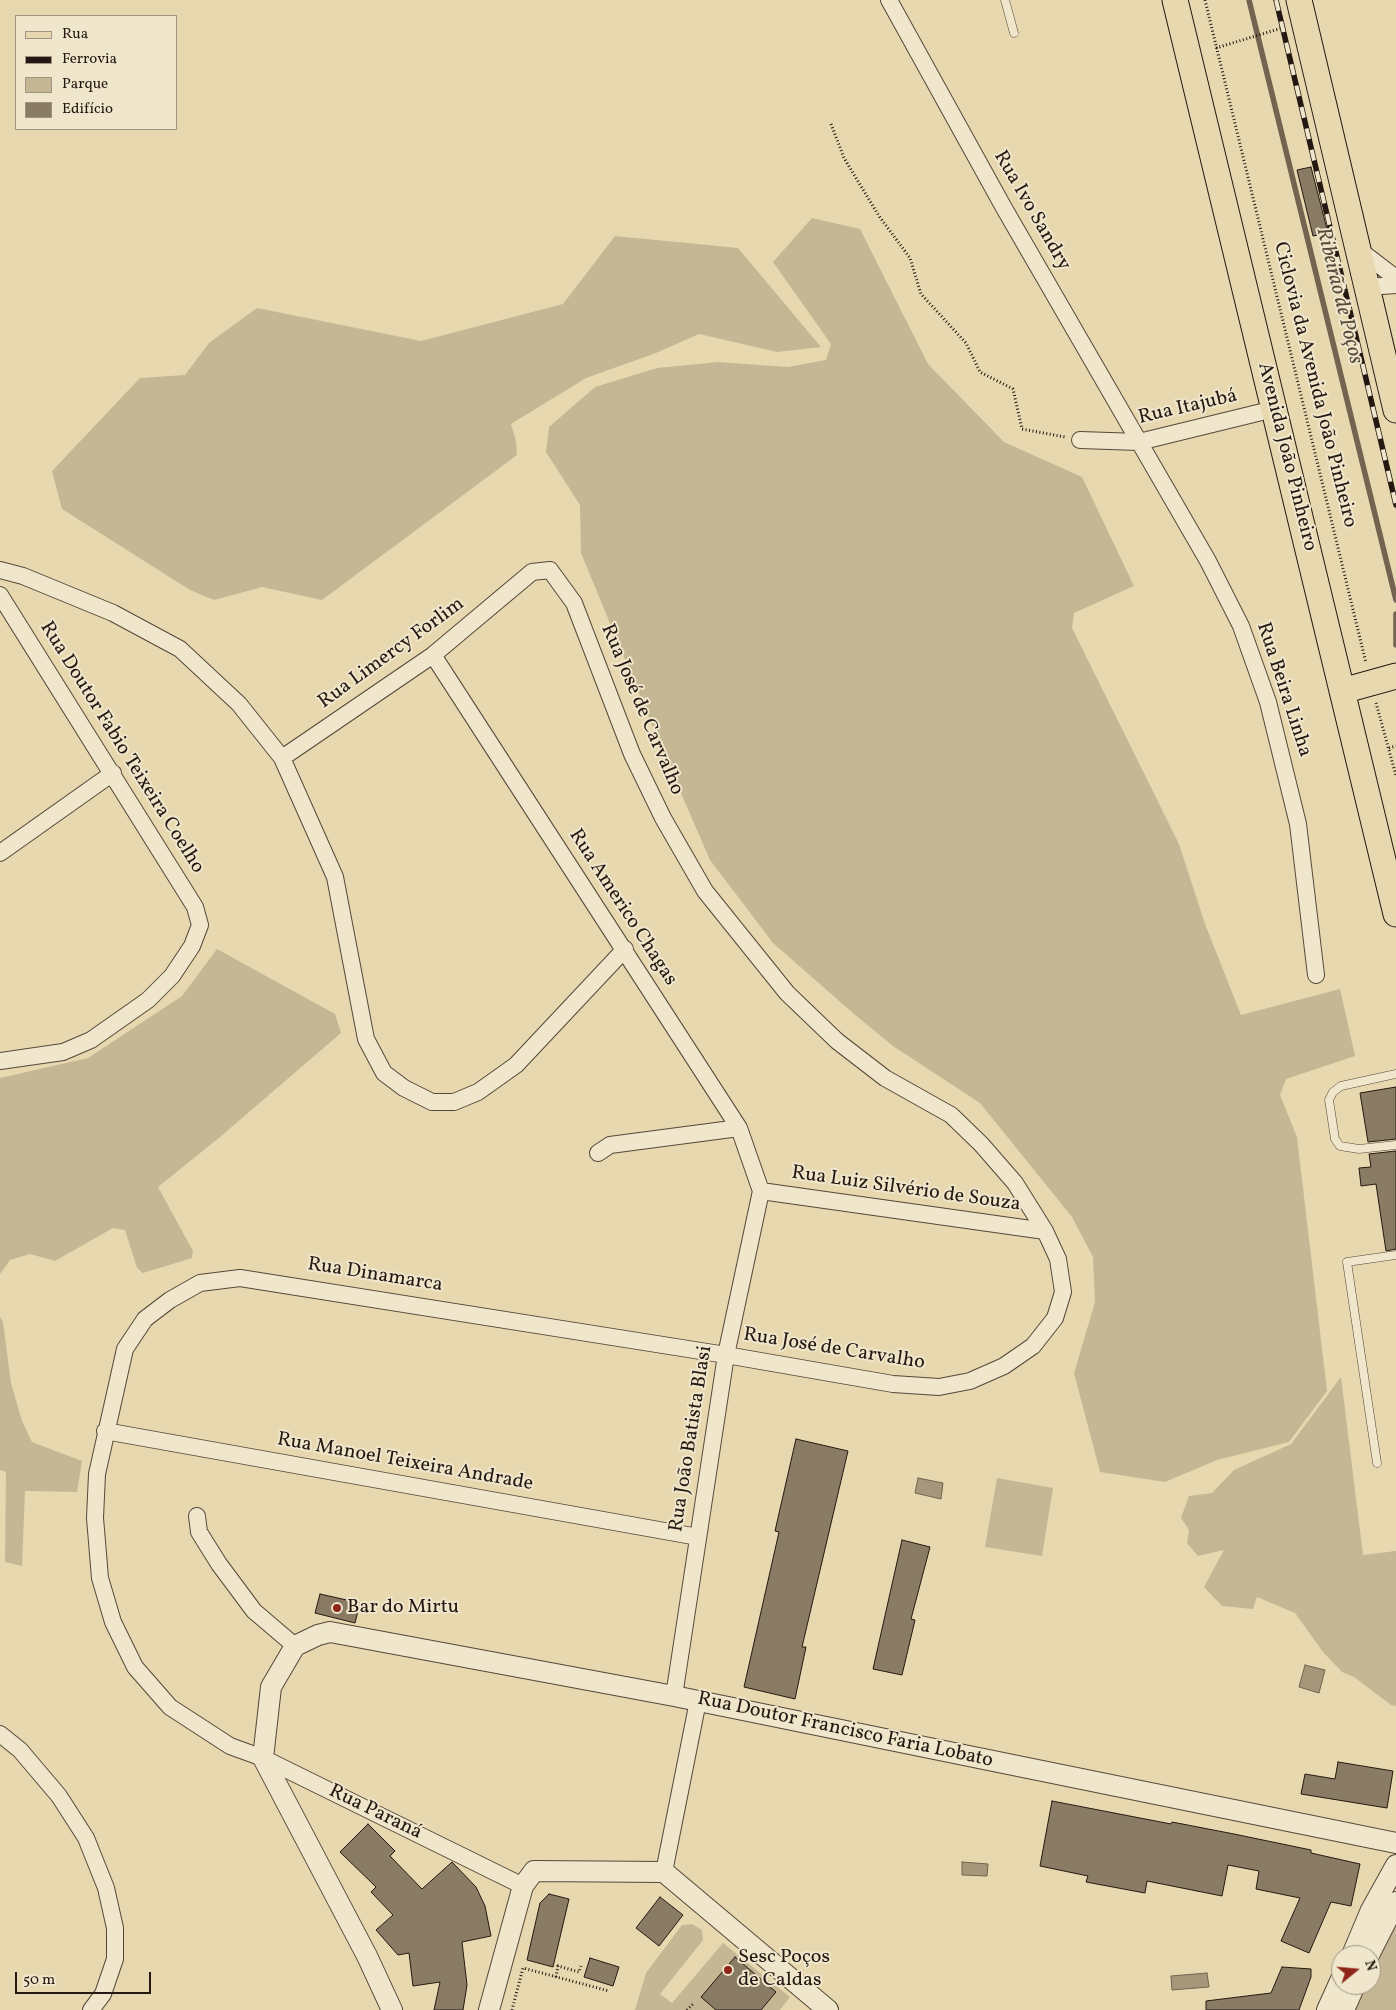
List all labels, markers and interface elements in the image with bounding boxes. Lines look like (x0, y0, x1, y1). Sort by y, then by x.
legend (15, 15, 178, 130)
text: Rua (62, 24, 88, 45)
text: Ferrovia (62, 49, 117, 70)
text: Parque (62, 74, 108, 95)
text: Edifício (62, 99, 113, 120)
street label: Rua Ivo Sandry (987, 147, 1075, 275)
water label: Ribeirão de Poços (1309, 225, 1367, 367)
street label: Ciclovia da Avenida João Pinheiro (1267, 240, 1361, 530)
street label: Avenida João Pinheiro (1251, 360, 1321, 554)
street label: Rua Itajubá (1136, 385, 1240, 431)
street label: Rua Limercy Forlim (314, 593, 470, 715)
street label: Rua Doutor Fabio Teixeira Coelho (33, 618, 209, 878)
street label: Rua Beira Linha (1250, 620, 1316, 760)
street label: Rua José de Carvalho (594, 621, 688, 799)
street label: Rua Americo Chagas (562, 825, 682, 991)
street label: Rua Luiz Silvério de Souza (790, 1162, 1022, 1218)
street label: Rua Dinamarca (306, 1253, 444, 1299)
street label: Rua José de Carvalho (742, 1324, 926, 1376)
street label: Rua João Batista Blasi (665, 1344, 719, 1534)
street label: Rua Manoel Teixeira Andrade (275, 1429, 535, 1497)
place label: Bar do Mirtu (347, 1596, 459, 1620)
marker: Bar do Mirtu (331, 1602, 343, 1614)
street label: Rua Doutor Francisco Faria Lobato (695, 1688, 995, 1774)
street label: Rua Paraná (324, 1780, 426, 1846)
north arrow (1331, 1945, 1381, 1995)
place label: Sesc Poços de Caldas (738, 1946, 830, 1993)
text: N (1359, 1958, 1380, 1973)
scale bar (18, 1962, 154, 1994)
marker: Sesc Poços de Caldas (722, 1964, 734, 1976)
text: 50 m (23, 1970, 55, 1991)

